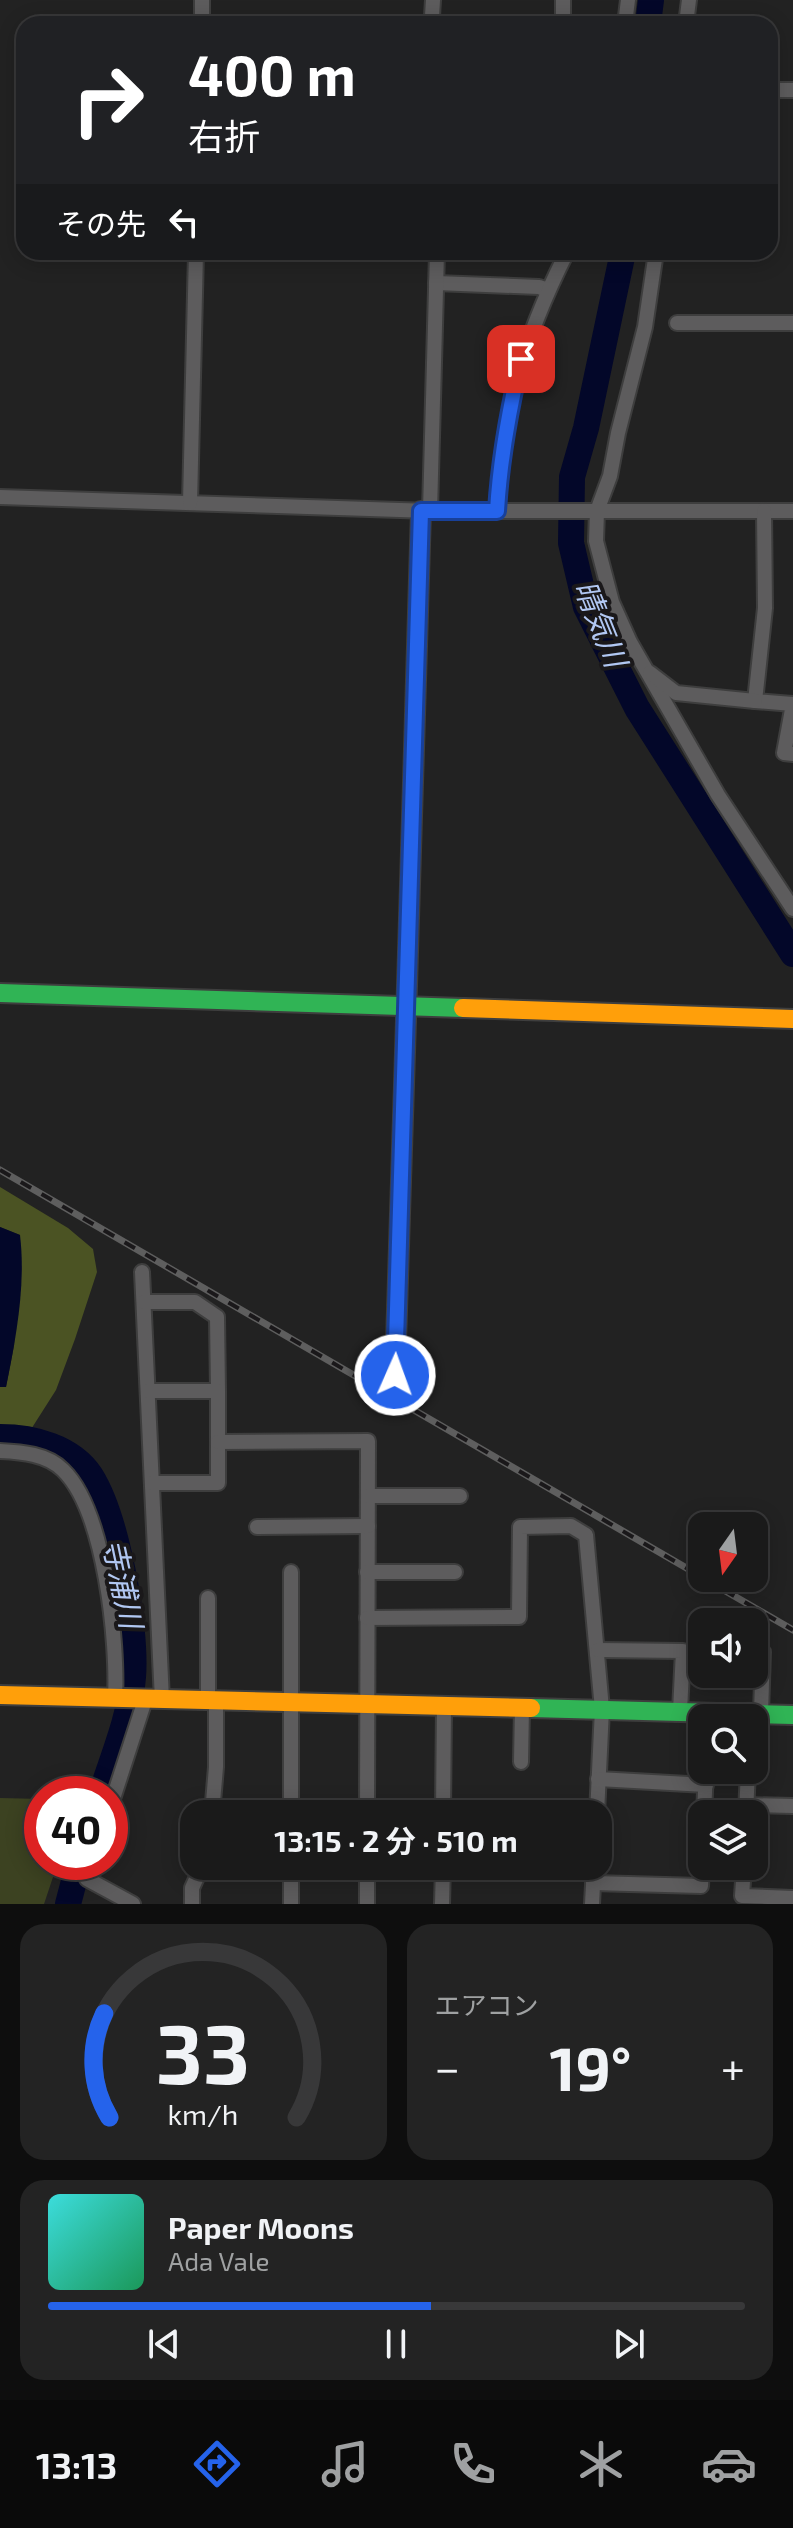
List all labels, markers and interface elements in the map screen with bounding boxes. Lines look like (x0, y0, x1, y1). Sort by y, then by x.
text: 400 m (188, 40, 356, 107)
icon: right (56, 48, 160, 152)
text: 右折 (188, 114, 260, 157)
icon: left (162, 200, 206, 244)
text: その先 (56, 205, 146, 241)
pin (487, 325, 555, 393)
icon: arrive (499, 337, 543, 381)
water label: 晴気川 (568, 575, 637, 674)
position arrow (353, 1333, 437, 1417)
north arrow (688, 1512, 768, 1592)
map controls (688, 1512, 768, 1880)
water label: 寺浦川 (97, 1536, 152, 1634)
button: sound (688, 1608, 768, 1688)
button: search (688, 1704, 768, 1784)
speed limit sign: 40 (24, 1776, 128, 1880)
button: layers (688, 1800, 768, 1880)
text: 13:15 · 2 分 · 510 m (274, 1822, 518, 1858)
text: エアコン (435, 1989, 539, 2020)
text: 33 (156, 2001, 250, 2101)
text: 19° (550, 2031, 631, 2103)
text: − (435, 2040, 460, 2093)
text: + (721, 2040, 745, 2093)
text: km/h (168, 2096, 239, 2131)
text: Paper Moons (168, 2209, 354, 2245)
text: Ada Vale (168, 2245, 270, 2276)
icon: previous (142, 2322, 186, 2366)
icon: pause (374, 2322, 418, 2366)
icon: next (607, 2322, 651, 2366)
icon: directions (189, 2436, 245, 2492)
icon: music (317, 2436, 373, 2492)
icon: phone (445, 2436, 501, 2492)
icon: climate (573, 2436, 629, 2492)
icon: car (701, 2436, 757, 2492)
text: 13:13 (36, 2443, 117, 2486)

